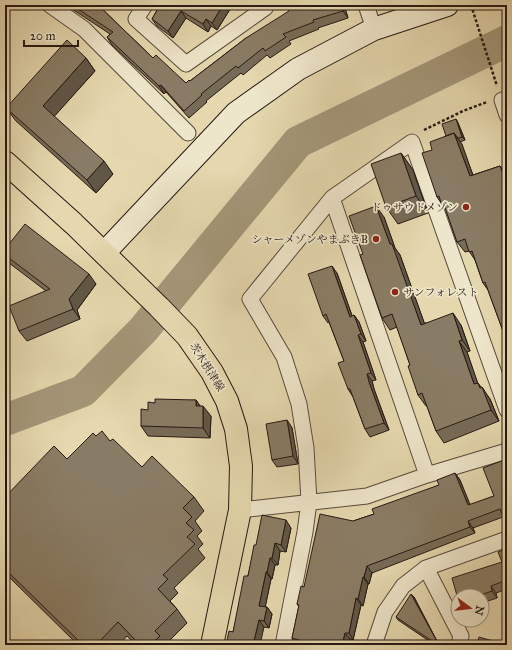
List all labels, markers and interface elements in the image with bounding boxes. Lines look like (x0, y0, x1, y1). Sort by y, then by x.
scale bar (24, 22, 78, 48)
text: 20 m (30, 29, 56, 43)
place label: ドゥサウドメゾン (371, 201, 458, 214)
marker: ドゥサウドメゾン (461, 202, 471, 212)
place label: シャーメゾンやまぶきB (252, 233, 368, 246)
marker: シャーメゾンやまぶきB (371, 234, 381, 244)
place label: サンフォレスト (403, 286, 479, 299)
marker: サンフォレスト (390, 287, 400, 297)
street label: 茨木摂津線 (187, 340, 227, 394)
north arrow (450, 588, 490, 628)
text: N (472, 604, 487, 617)

